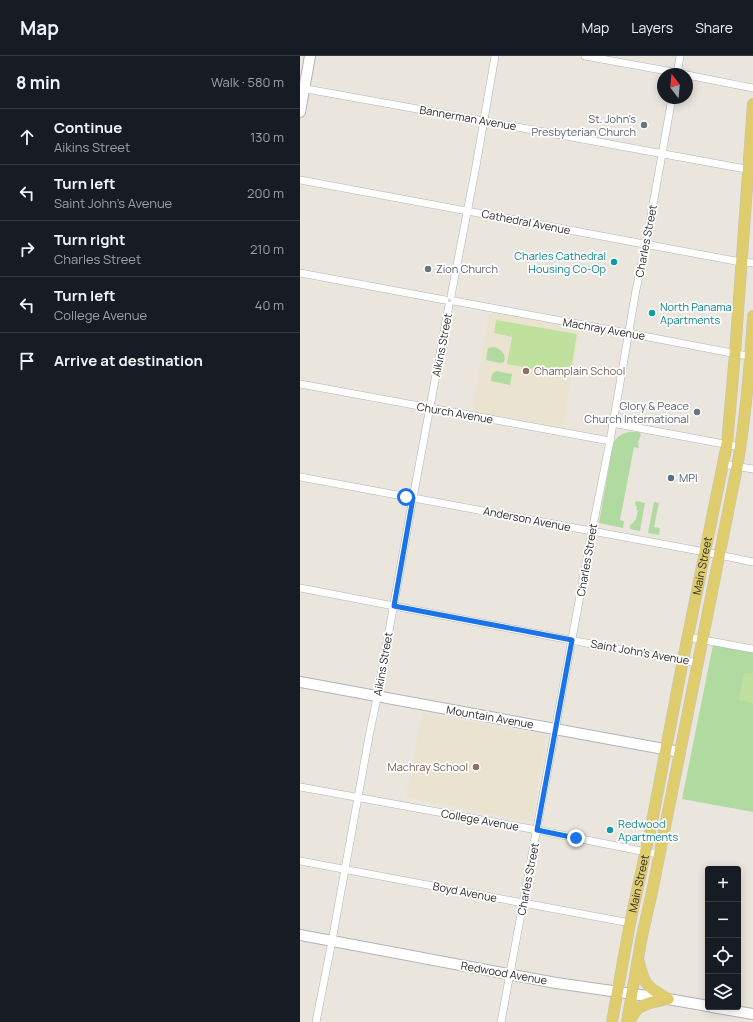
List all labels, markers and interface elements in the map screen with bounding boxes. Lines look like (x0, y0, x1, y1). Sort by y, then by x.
text: Map (20, 15, 59, 41)
text: Map (581, 18, 609, 37)
text: Layers (631, 18, 673, 37)
text: Share (695, 18, 733, 37)
north arrow (657, 68, 693, 104)
text: 8 min (16, 71, 61, 94)
text: Walk · 580 m (211, 73, 284, 91)
street label: Bannerman Avenue (418, 102, 518, 134)
place label: St. John's Presbyterian Church (531, 111, 636, 139)
text: Continue (54, 117, 122, 138)
marker: St. John's Presbyterian Church (639, 120, 649, 130)
icon: ahead (16, 126, 38, 148)
text: 130 m (250, 128, 284, 146)
text: Aikins Street (54, 138, 130, 156)
text: Turn left (54, 173, 116, 194)
icon: left (16, 182, 38, 204)
text: 200 m (247, 184, 284, 202)
text: Saint John's Avenue (54, 194, 172, 212)
street label: Charles Street (631, 203, 660, 279)
street label: Cathedral Avenue (480, 206, 572, 238)
text: Turn right (54, 229, 125, 250)
icon: right (16, 238, 38, 260)
text: 210 m (250, 240, 284, 258)
place label: Charles Cathedral Housing Co-Op (514, 248, 606, 276)
text: Charles Street (54, 250, 141, 268)
marker: Charles Cathedral Housing Co-Op (609, 257, 619, 267)
place label: Zion Church (436, 261, 498, 276)
marker: Zion Church (423, 264, 433, 274)
text: Turn left (54, 285, 116, 306)
icon: left (16, 294, 38, 316)
text: 40 m (255, 296, 284, 314)
place label: North Panama Apartments (660, 299, 732, 327)
text: College Avenue (54, 306, 147, 324)
marker: North Panama Apartments (647, 308, 657, 318)
street label: Aikins Street (428, 312, 455, 378)
street label: Machray Avenue (562, 314, 647, 343)
icon: arrive (16, 350, 38, 372)
text: Arrive at destination (54, 350, 203, 371)
place label: Champlain School (534, 363, 625, 378)
marker: Champlain School (521, 366, 531, 376)
street label: Church Avenue (416, 398, 495, 427)
place label: Glory & Peace Church International (584, 398, 690, 426)
marker: Glory & Peace Church International (692, 407, 702, 417)
place label: MPI (679, 470, 697, 485)
marker: MPI (666, 473, 676, 483)
route start (397, 488, 415, 506)
street label: Anderson Avenue (482, 503, 573, 534)
street label: Charles Street (573, 522, 600, 598)
street label: Main Street (688, 535, 715, 596)
street label: Aikins Street (370, 631, 395, 697)
street label: Saint John's Avenue (590, 635, 691, 668)
street label: Mountain Avenue (445, 701, 535, 732)
place label: Machray School (388, 759, 468, 774)
marker: Machray School (471, 762, 481, 772)
street label: College Avenue (440, 805, 521, 834)
place label: Redwood Apartments (618, 816, 678, 844)
marker: Redwood Apartments (605, 825, 615, 835)
route end (567, 829, 585, 847)
street label: Charles Street (513, 841, 542, 917)
street label: Main Street (625, 853, 652, 914)
map controls (705, 866, 741, 1010)
button: + (705, 866, 741, 902)
street label: Boyd Avenue (432, 878, 499, 905)
button: − (705, 902, 741, 938)
button: locate (705, 938, 741, 974)
street label: Redwood Avenue (460, 958, 549, 988)
button: layers (705, 974, 741, 1010)

